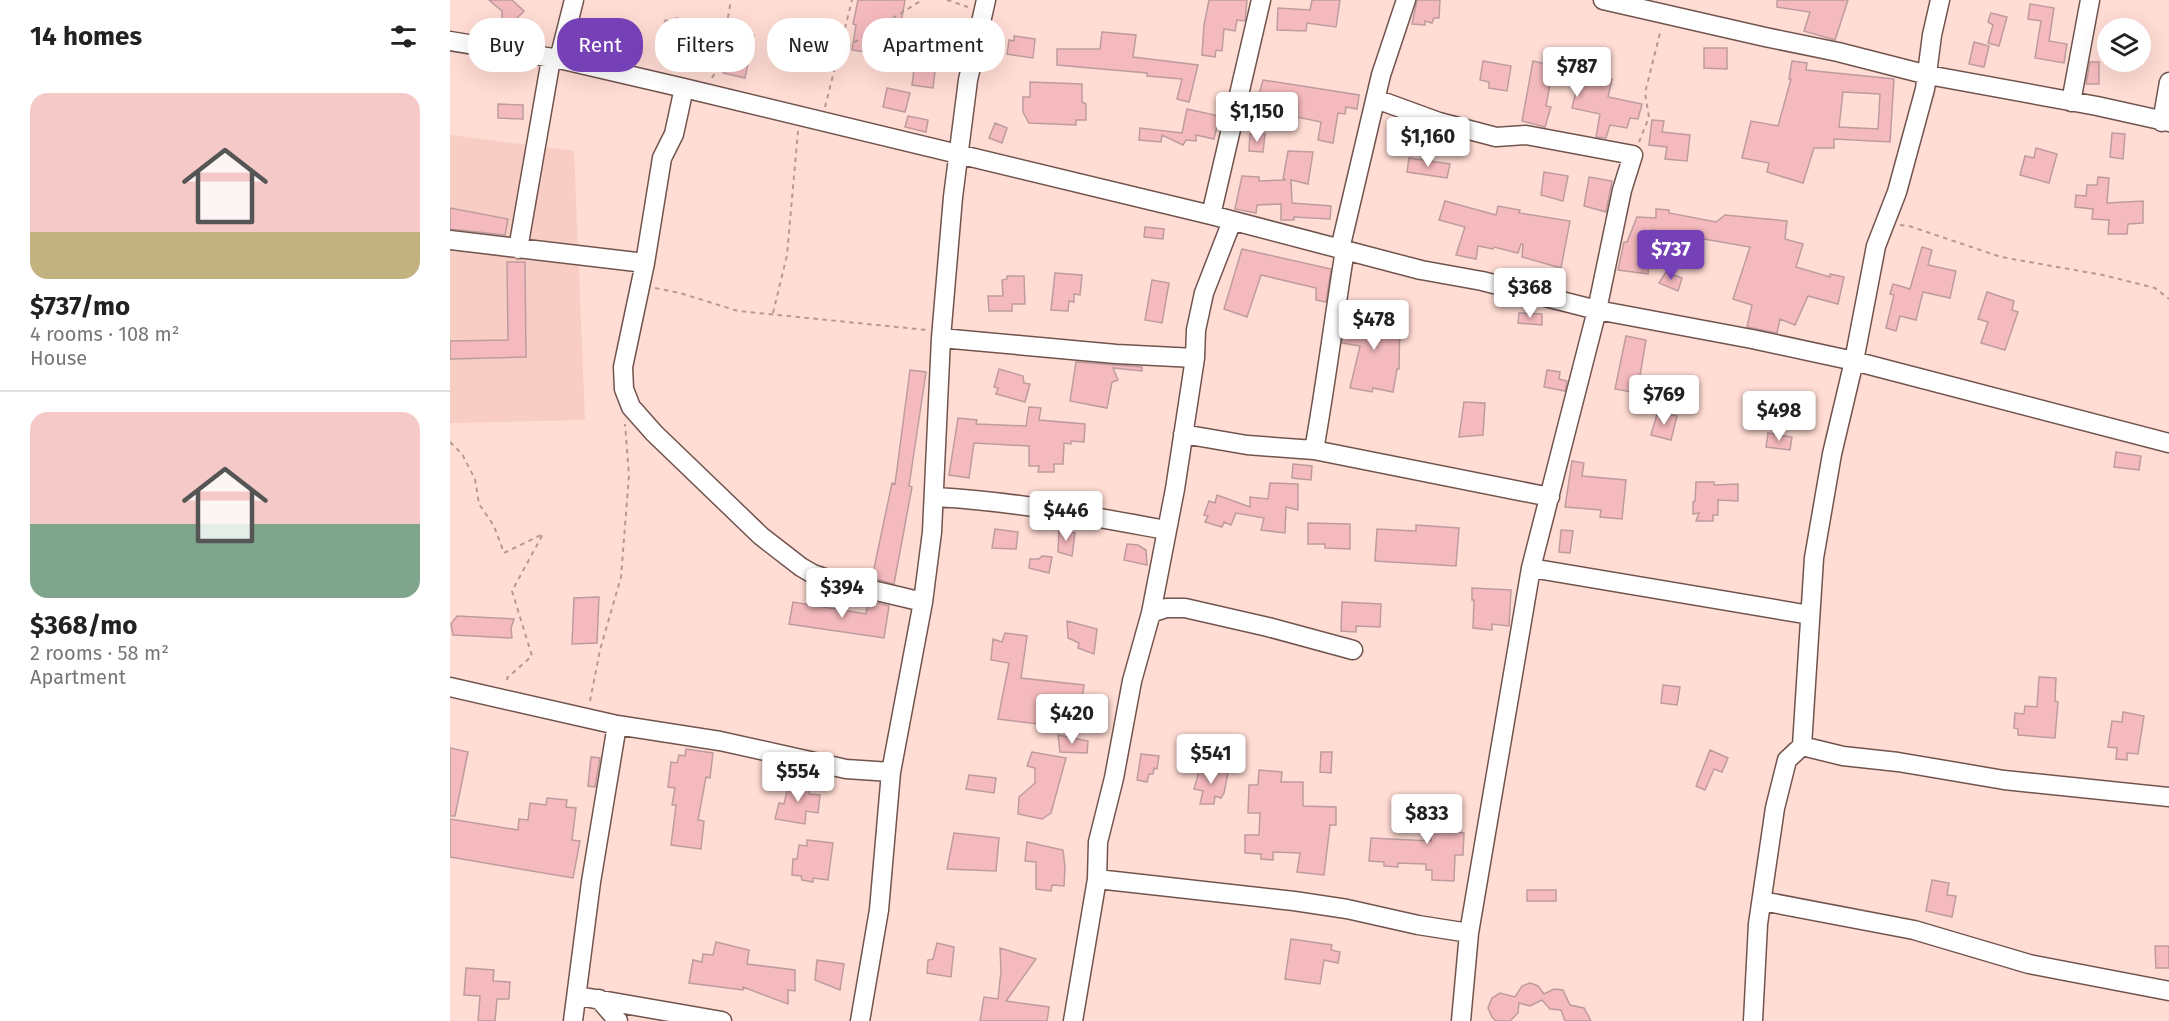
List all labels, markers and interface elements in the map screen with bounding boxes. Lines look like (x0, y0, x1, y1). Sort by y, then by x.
chip: Buy (468, 18, 545, 72)
chip: Rent (557, 18, 643, 72)
chip: Filters (655, 18, 755, 72)
chip: New (767, 18, 850, 72)
chip: Apartment (862, 18, 1005, 72)
map controls (2097, 18, 2151, 72)
button: layers (2097, 18, 2151, 72)
icon: filters (387, 20, 420, 53)
text: 14 homes (30, 21, 142, 52)
pin: $787 (1541, 47, 1613, 98)
text: $787 (1557, 54, 1597, 78)
pin: $1,150 (1208, 92, 1306, 143)
text: $1,150 (1230, 99, 1284, 123)
pin: $1,160 (1379, 117, 1477, 168)
text: $1,160 (1401, 124, 1455, 148)
icon: home (171, 132, 279, 240)
pin: $737 (1635, 230, 1707, 281)
text: $737 (1651, 237, 1691, 261)
pin: $368 (1494, 268, 1566, 319)
text: $368 (1508, 275, 1552, 299)
text: $737/mo (30, 291, 130, 322)
pin: $478 (1338, 300, 1410, 351)
text: $478 (1353, 307, 1395, 331)
text: 4 rooms · 108 m² (30, 322, 179, 346)
text: House (30, 346, 87, 370)
pin: $769 (1628, 375, 1700, 426)
text: $769 (1643, 382, 1685, 406)
pin: $498 (1743, 391, 1815, 442)
text: $498 (1757, 398, 1801, 422)
icon: home (171, 451, 279, 559)
pin: $446 (1030, 491, 1102, 542)
text: $446 (1044, 498, 1088, 522)
pin: $394 (806, 568, 878, 619)
text: $394 (820, 575, 864, 599)
text: $368/mo (30, 610, 137, 641)
text: 2 rooms · 58 m² (30, 641, 169, 665)
text: Apartment (30, 665, 126, 689)
pin: $420 (1036, 694, 1108, 745)
text: $420 (1050, 701, 1094, 725)
pin: $541 (1175, 734, 1247, 785)
text: $541 (1191, 741, 1231, 765)
pin: $554 (762, 752, 834, 803)
text: $554 (776, 759, 820, 783)
pin: $833 (1391, 794, 1463, 845)
text: $833 (1405, 801, 1449, 825)

